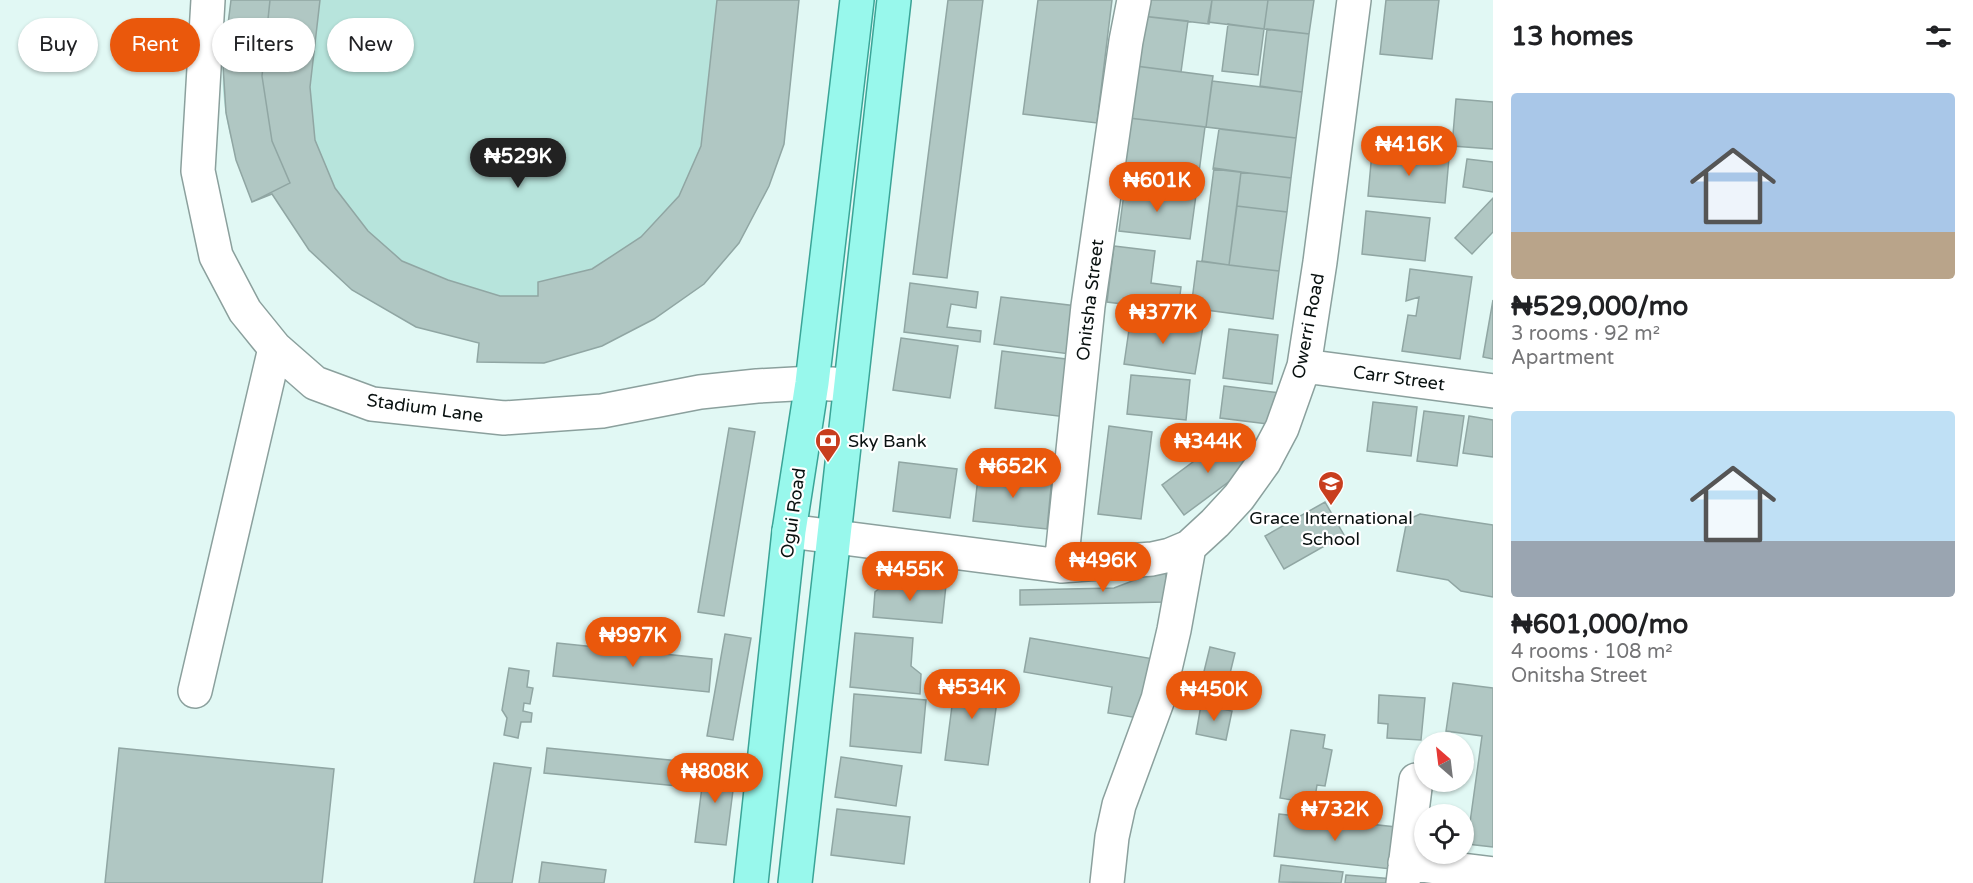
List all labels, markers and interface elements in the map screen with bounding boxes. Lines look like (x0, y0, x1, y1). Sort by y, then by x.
chip: Buy (18, 18, 98, 72)
chip: Rent (110, 18, 200, 72)
chip: Filters (212, 18, 315, 72)
chip: New (327, 18, 414, 72)
icon: filters (1922, 20, 1955, 53)
text: 13 homes (1511, 21, 1633, 52)
pin: ₦416K (1367, 126, 1451, 177)
icon: home (1679, 132, 1787, 240)
text: ₦416K (1375, 133, 1443, 157)
pin: ₦529K (476, 138, 560, 189)
text: ₦529K (484, 145, 552, 169)
pin: ₦601K (1115, 162, 1199, 213)
text: ₦601K (1123, 169, 1191, 193)
street label: Onitsha Street (1072, 238, 1108, 362)
street label: Owerri Road (1287, 271, 1329, 381)
text: ₦529,000/mo (1511, 291, 1688, 322)
pin: ₦377K (1121, 294, 1205, 345)
text: ₦377K (1129, 301, 1197, 325)
text: 3 rooms · 92 m² (1511, 322, 1660, 346)
text: Apartment (1511, 346, 1614, 370)
street label: Carr Street (1352, 361, 1446, 395)
street label: Stadium Lane (365, 389, 485, 427)
pin: ₦344K (1166, 423, 1250, 474)
bank icon: Sky Bank (813, 426, 843, 464)
place label: Sky Bank (848, 430, 927, 452)
text: ₦344K (1174, 430, 1242, 454)
pin: ₦652K (971, 448, 1055, 499)
icon: home (1679, 450, 1787, 558)
text: ₦652K (979, 455, 1047, 479)
street label: Ogui Road (776, 466, 810, 560)
school or university icon: Grace International School (1316, 469, 1346, 507)
place label: Grace International School (1249, 507, 1413, 550)
pin: ₦496K (1061, 542, 1145, 593)
text: ₦496K (1069, 549, 1137, 573)
pin: ₦455K (868, 551, 952, 602)
text: ₦455K (876, 558, 944, 582)
text: ₦601,000/mo (1511, 609, 1688, 640)
pin: ₦997K (591, 617, 675, 668)
text: ₦997K (599, 624, 667, 648)
text: 4 rooms · 108 m² (1511, 640, 1673, 664)
text: Onitsha Street (1511, 664, 1647, 688)
pin: ₦534K (930, 669, 1014, 720)
pin: ₦450K (1172, 671, 1256, 722)
text: ₦534K (938, 676, 1006, 700)
text: ₦450K (1180, 678, 1248, 702)
north arrow (1414, 732, 1474, 792)
map controls (1414, 732, 1474, 864)
pin: ₦808K (673, 753, 757, 804)
text: ₦808K (681, 760, 749, 784)
pin: ₦732K (1293, 791, 1377, 842)
text: ₦732K (1301, 798, 1369, 822)
button: locate (1414, 804, 1474, 864)

